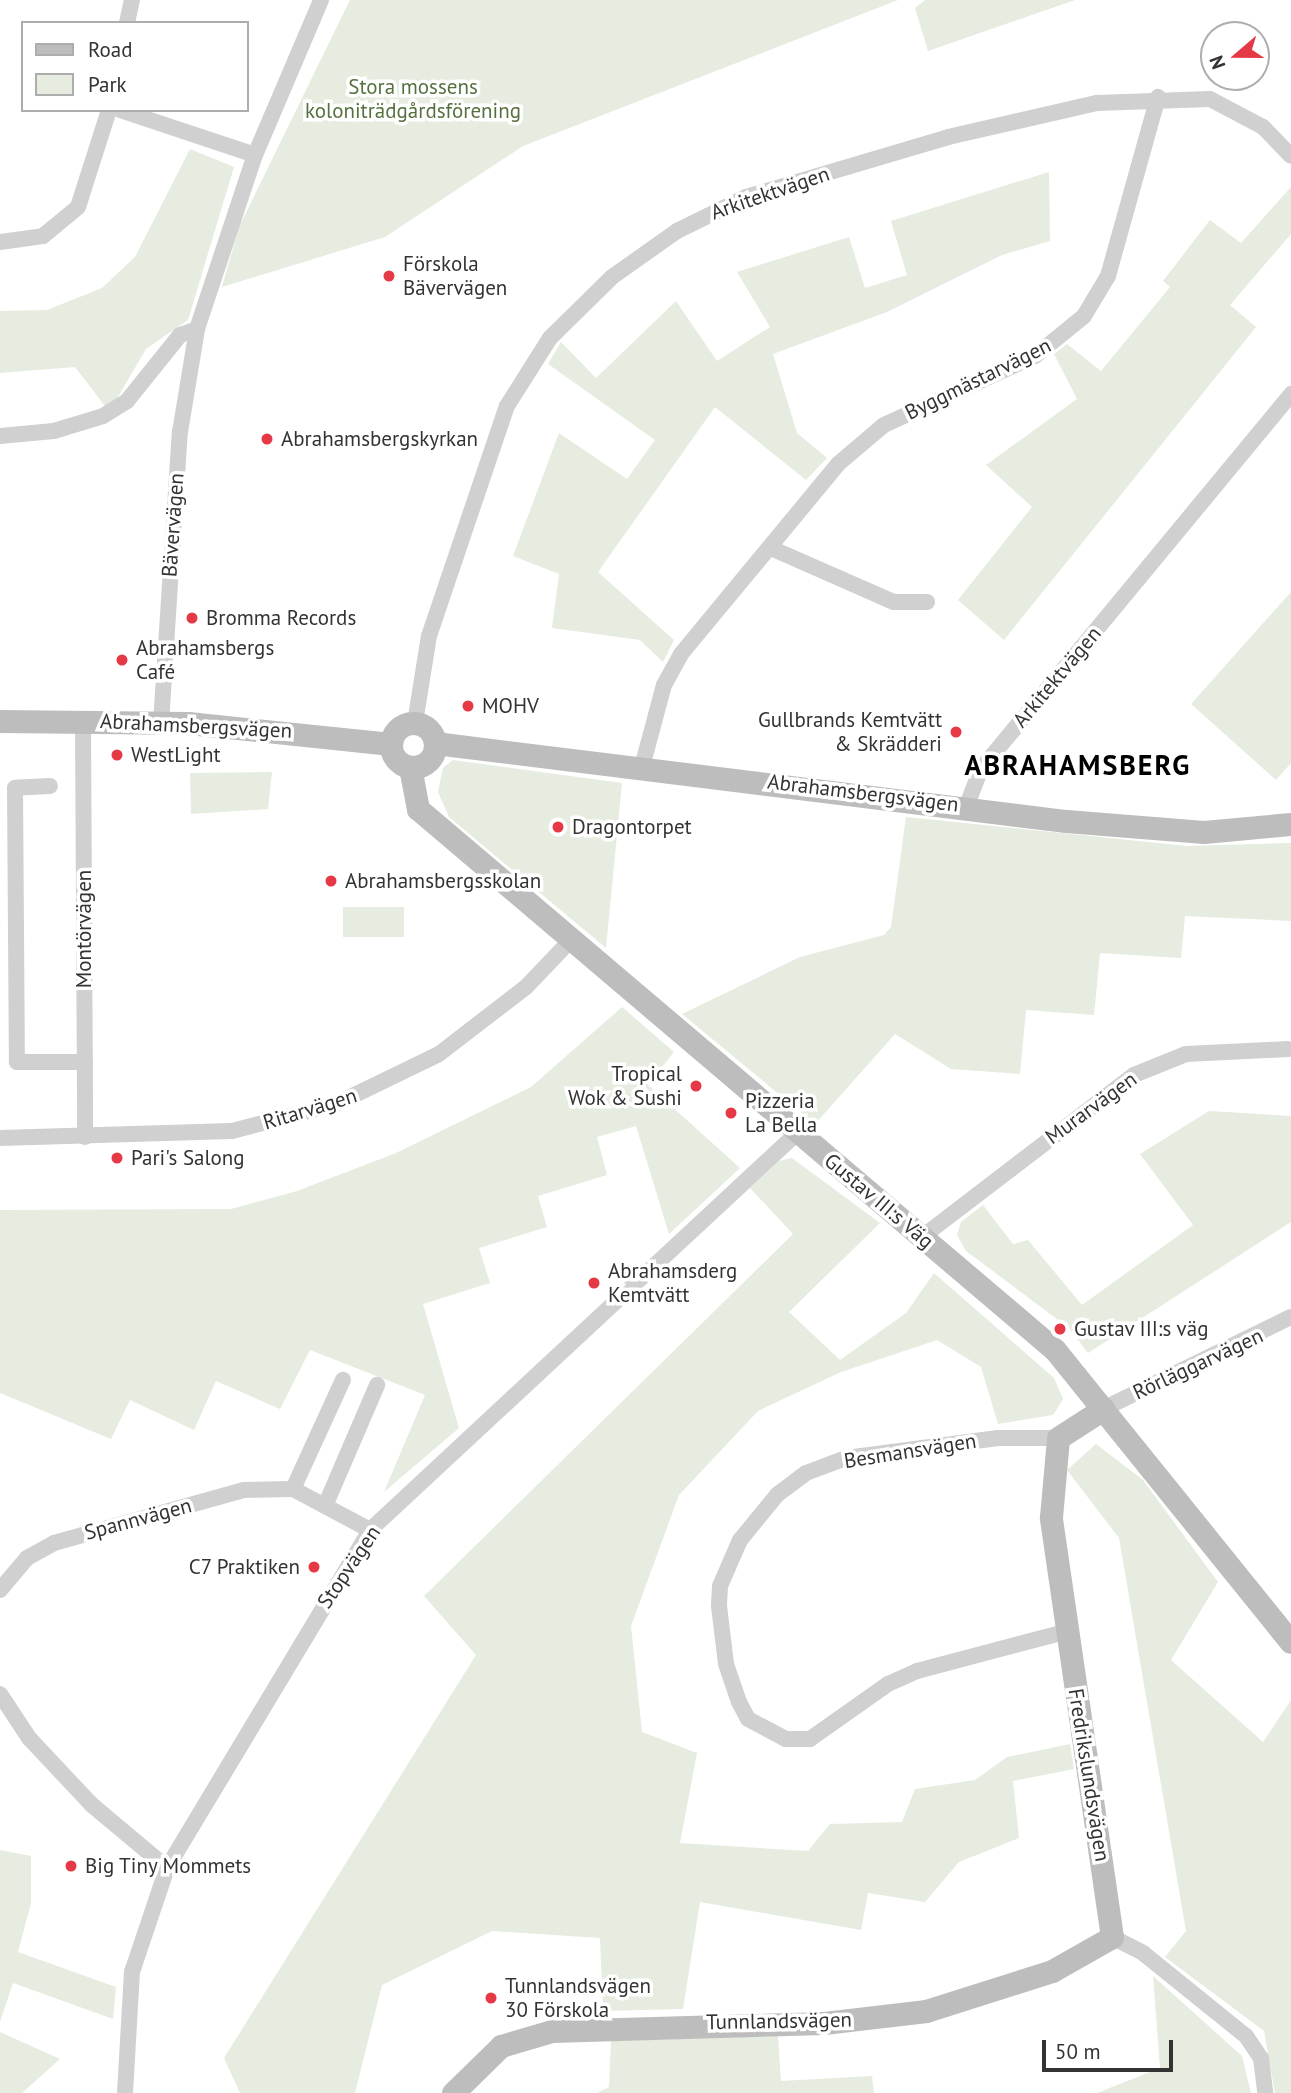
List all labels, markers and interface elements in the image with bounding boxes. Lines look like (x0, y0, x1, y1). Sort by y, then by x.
legend (21, 21, 248, 112)
north arrow (1200, 21, 1270, 91)
text: Road (88, 36, 132, 63)
text: N (1204, 53, 1231, 72)
text: Park (88, 71, 127, 98)
park label: Stora mossens koloniträdgårdsförening (305, 74, 521, 124)
street label: Arkitektvägen (707, 161, 833, 225)
place label: Förskola Bävervägen (403, 251, 507, 301)
marker: Förskola Bävervägen (381, 268, 397, 284)
street label: Byggmästarvägen (901, 333, 1055, 425)
place label: Abrahamsbergskyrkan (281, 426, 478, 452)
marker: Abrahamsbergskyrkan (259, 431, 275, 447)
street label: Bävervägen (157, 472, 189, 578)
place label: Bromma Records (206, 605, 356, 631)
marker: Bromma Records (184, 610, 200, 626)
street label: Arkitektvägen (1008, 621, 1106, 733)
place label: Abrahamsbergs Café (136, 635, 274, 685)
marker: Abrahamsbergs Café (114, 652, 130, 668)
place label: MOHV (482, 693, 539, 719)
marker: MOHV (460, 698, 476, 714)
place label: Gullbrands Kemtvätt & Skrädderi (758, 707, 942, 757)
street label: Abrahamsbergsvägen (99, 708, 293, 744)
marker: Gullbrands Kemtvätt & Skrädderi (948, 724, 964, 740)
place label: WestLight (131, 742, 221, 768)
marker: WestLight (109, 747, 125, 763)
district label: ABRAHAMSBERG (966, 748, 1190, 782)
street label: Abrahamsbergsvägen (766, 769, 960, 817)
place label: Dragontorpet (572, 814, 692, 840)
marker: Dragontorpet (550, 819, 566, 835)
place label: Abrahamsbergsskolan (345, 868, 541, 894)
street label: Montörvägen (71, 870, 97, 988)
marker: Abrahamsbergsskolan (323, 873, 339, 889)
place label: Tropical Wok & Sushi (567, 1061, 682, 1111)
street label: Murarvägen (1040, 1066, 1142, 1150)
marker: Tropical Wok & Sushi (688, 1078, 704, 1094)
street label: Ritarvägen (260, 1083, 360, 1135)
place label: Pizzeria La Bella (745, 1088, 817, 1138)
marker: Pizzeria La Bella (723, 1105, 739, 1121)
place label: Pari's Salong (131, 1145, 245, 1171)
street label: Gustav III:s Väg (819, 1148, 939, 1254)
marker: Pari's Salong (109, 1150, 125, 1166)
place label: Abrahamsderg Kemtvätt (608, 1258, 737, 1308)
marker: Abrahamsderg Kemtvätt (586, 1275, 602, 1291)
place label: Gustav III:s väg (1074, 1316, 1209, 1342)
marker: Gustav III:s väg (1052, 1321, 1068, 1337)
street label: Rörläggarvägen (1129, 1323, 1267, 1405)
street label: Besmansvägen (842, 1428, 978, 1474)
street label: Spannvägen (82, 1493, 194, 1545)
street label: Stopvägen (312, 1521, 386, 1613)
place label: C7 Praktiken (188, 1554, 300, 1580)
marker: C7 Praktiken (306, 1559, 322, 1575)
street label: Fredrikslundsvägen (1063, 1687, 1115, 1863)
place label: Big Tiny Mommets (85, 1853, 253, 1879)
marker: Big Tiny Mommets (63, 1858, 79, 1874)
place label: Tunnlandsvägen 30 Förskola (505, 1973, 651, 2023)
marker: Tunnlandsvägen 30 Förskola (483, 1990, 499, 2006)
street label: Tunnlandsvägen (706, 2007, 852, 2035)
scale bar (1046, 2026, 1177, 2070)
text: 50 m (1055, 2038, 1101, 2065)

